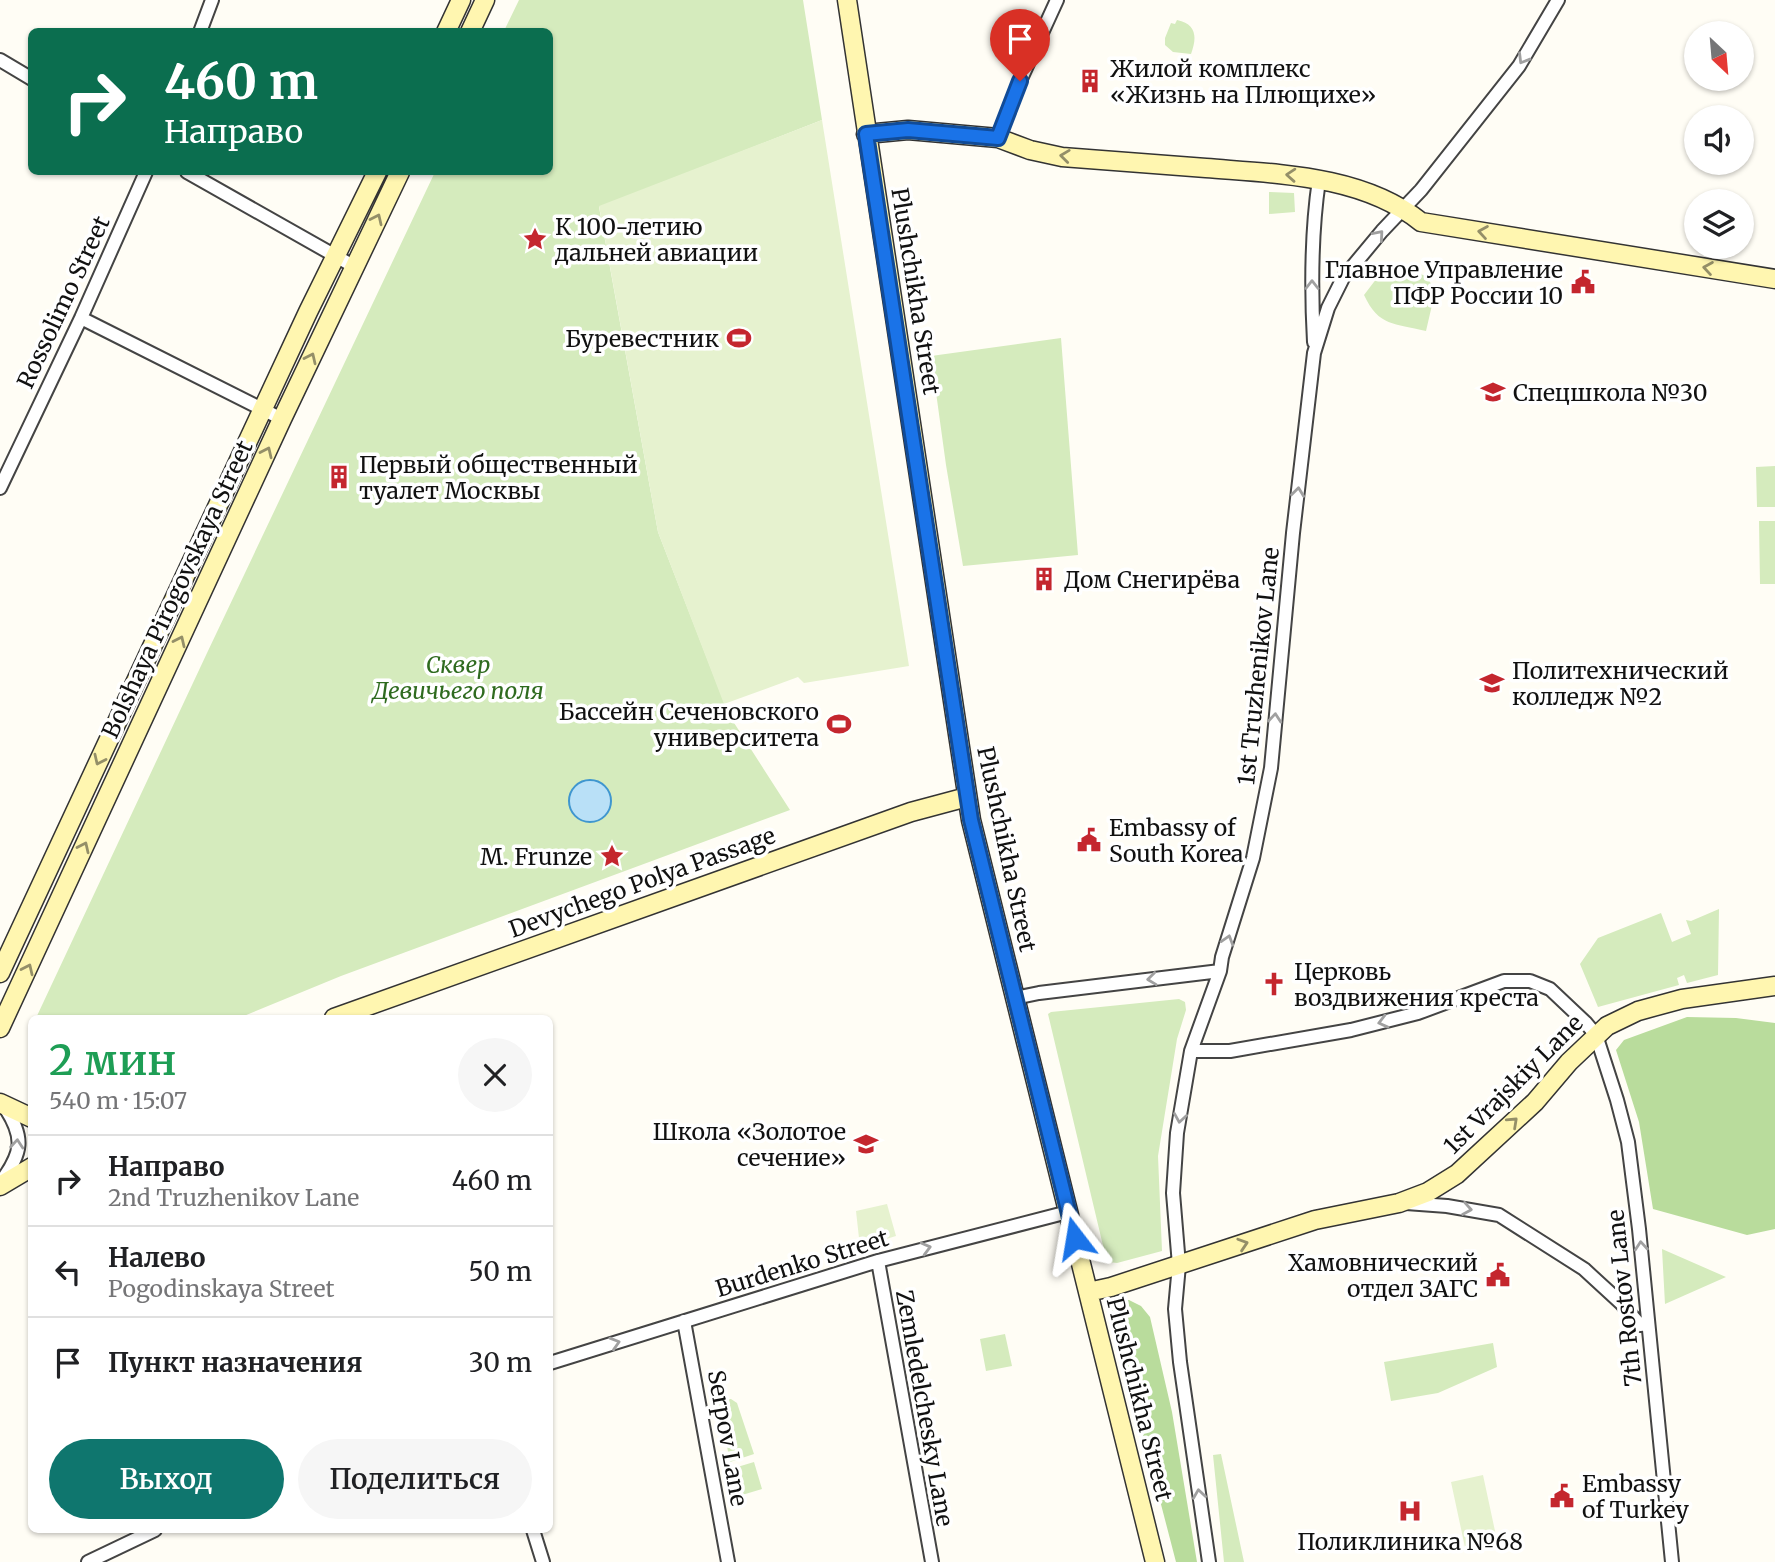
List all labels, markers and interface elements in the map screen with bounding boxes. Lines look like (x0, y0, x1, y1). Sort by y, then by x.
pin (990, 9, 1050, 81)
icon: arrive (1001, 20, 1039, 58)
north arrow (1684, 21, 1754, 91)
map controls (1684, 21, 1754, 259)
text: 460 m (164, 51, 318, 112)
one-way arrow (1519, 51, 1532, 64)
place label: Жилой комплекс «Жизнь на Плющихе» (1110, 54, 1376, 109)
icon: right (49, 56, 140, 147)
building icon: Жилой комплекс «Жизнь на Плющихе» (1076, 67, 1104, 95)
button: sound (1684, 105, 1754, 175)
text: Направо (164, 112, 303, 152)
one-way arrow (1059, 149, 1070, 164)
one-way arrow (1286, 168, 1297, 183)
street label: Plushchikha Street (885, 186, 947, 396)
button: layers (1684, 189, 1754, 259)
street label: Rossolimo Street (10, 211, 116, 393)
place label: К 100-летию дальней авиации (554, 212, 758, 267)
one-way arrow (369, 214, 383, 226)
place icon: К 100-летию дальней авиации (521, 225, 549, 253)
one-way arrow (1477, 225, 1489, 240)
one-way arrow (1371, 230, 1383, 243)
place label: Главное Управление ПФР России 10 (1325, 255, 1563, 310)
one-way arrow (1702, 261, 1714, 276)
public building icon: Главное Управление ПФР России 10 (1569, 268, 1597, 296)
one-way arrow (1304, 279, 1320, 290)
place label: Буревестник (565, 324, 719, 353)
sports icon: Буревестник (725, 324, 753, 352)
one-way arrow (303, 353, 317, 365)
school or university icon: Спецшкола №30 (1479, 378, 1507, 406)
place label: Спецшкола №30 (1513, 378, 1708, 407)
street label: Bolshaya Pirogovskaya Street (95, 436, 259, 742)
one-way arrow (259, 447, 273, 459)
place label: Первый общественный туалет Москвы (359, 450, 638, 505)
building icon: Первый общественный туалет Москвы (325, 463, 353, 491)
one-way arrow (1291, 486, 1306, 497)
street label: 1st Truzhenikov Lane (1231, 546, 1285, 786)
building icon: Дом Снегирёва (1030, 565, 1058, 593)
place label: Дом Снегирёва (1064, 565, 1240, 594)
one-way arrow (171, 636, 185, 648)
park label: Сквер Девичьего поля (370, 650, 544, 705)
place label: Политехнический колледж №2 (1512, 656, 1729, 711)
school or university icon: Политехнический колледж №2 (1478, 669, 1506, 697)
place label: Бассейн Сеченовского университета (559, 697, 819, 752)
sports icon: Бассейн Сеченовского университета (825, 710, 853, 738)
one-way arrow (1267, 712, 1282, 723)
street label: Plushchikha Street (971, 744, 1043, 954)
one-way arrow (94, 753, 108, 765)
place label: Embassy of South Korea (1109, 813, 1243, 868)
street label: Devychego Polya Passage (505, 820, 779, 944)
public building icon: Embassy of South Korea (1075, 826, 1103, 854)
one-way arrow (76, 842, 90, 854)
place label: M. Frunze (480, 842, 592, 871)
place icon: M. Frunze (598, 842, 626, 870)
one-way arrow (1219, 934, 1234, 946)
place label: Церковь воздвижения креста (1294, 957, 1539, 1012)
one-way arrow (19, 964, 33, 976)
church icon: Церковь воздвижения креста (1260, 970, 1288, 998)
one-way arrow (1146, 972, 1158, 987)
street label: 1st Vrajskiy Lane (1437, 1008, 1589, 1160)
one-way arrow (1378, 1014, 1390, 1028)
text: 2 мин (49, 1034, 177, 1086)
button: close (458, 1038, 532, 1112)
text: 540 m · 15:07 (49, 1086, 187, 1115)
one-way arrow (1173, 1112, 1188, 1124)
place label: Школа «Золотое сечение» (652, 1117, 846, 1172)
one-way arrow (1505, 1118, 1518, 1130)
school or university icon: Школа «Золотое сечение» (852, 1130, 880, 1158)
one-way arrow (9, 1138, 24, 1149)
text: Направо (108, 1150, 225, 1183)
icon: right (49, 1162, 87, 1200)
text: 460 m (452, 1164, 532, 1197)
text: 2nd Truzhenikov Lane (108, 1183, 359, 1212)
position arrow (1038, 1201, 1112, 1275)
one-way arrow (1461, 1201, 1473, 1216)
street label: 7th Rostov Lane (1600, 1208, 1648, 1388)
street label: Burdenko Street (712, 1223, 892, 1303)
one-way arrow (1237, 1237, 1249, 1252)
text: Налево (108, 1241, 206, 1274)
one-way arrow (1634, 1241, 1649, 1252)
one-way arrow (920, 1242, 932, 1257)
place label: Хамовнический отдел ЗАГС (1288, 1248, 1478, 1303)
icon: left (49, 1253, 87, 1291)
text: 50 m (468, 1255, 532, 1288)
public building icon: Хамовнический отдел ЗАГС (1484, 1261, 1512, 1289)
text: Pogodinskaya Street (108, 1274, 335, 1303)
street label: Zemledelchesky Lane (890, 1287, 960, 1529)
street label: Plushchikha Street (1101, 1294, 1179, 1504)
one-way arrow (608, 1336, 620, 1351)
icon: arrive (49, 1344, 87, 1382)
text: Пункт назначения (108, 1346, 362, 1379)
text: 30 m (469, 1346, 532, 1379)
street label: Serpov Lane (702, 1368, 754, 1508)
button: Выход (49, 1439, 284, 1519)
button: Поделиться (298, 1439, 532, 1519)
place label: Embassy of Turkey (1582, 1469, 1689, 1524)
public building icon: Embassy of Turkey (1548, 1482, 1576, 1510)
one-way arrow (1192, 1489, 1207, 1500)
hospital icon: Поликлиника №68 (1396, 1497, 1424, 1525)
place label: Поликлиника №68 (1297, 1527, 1523, 1556)

